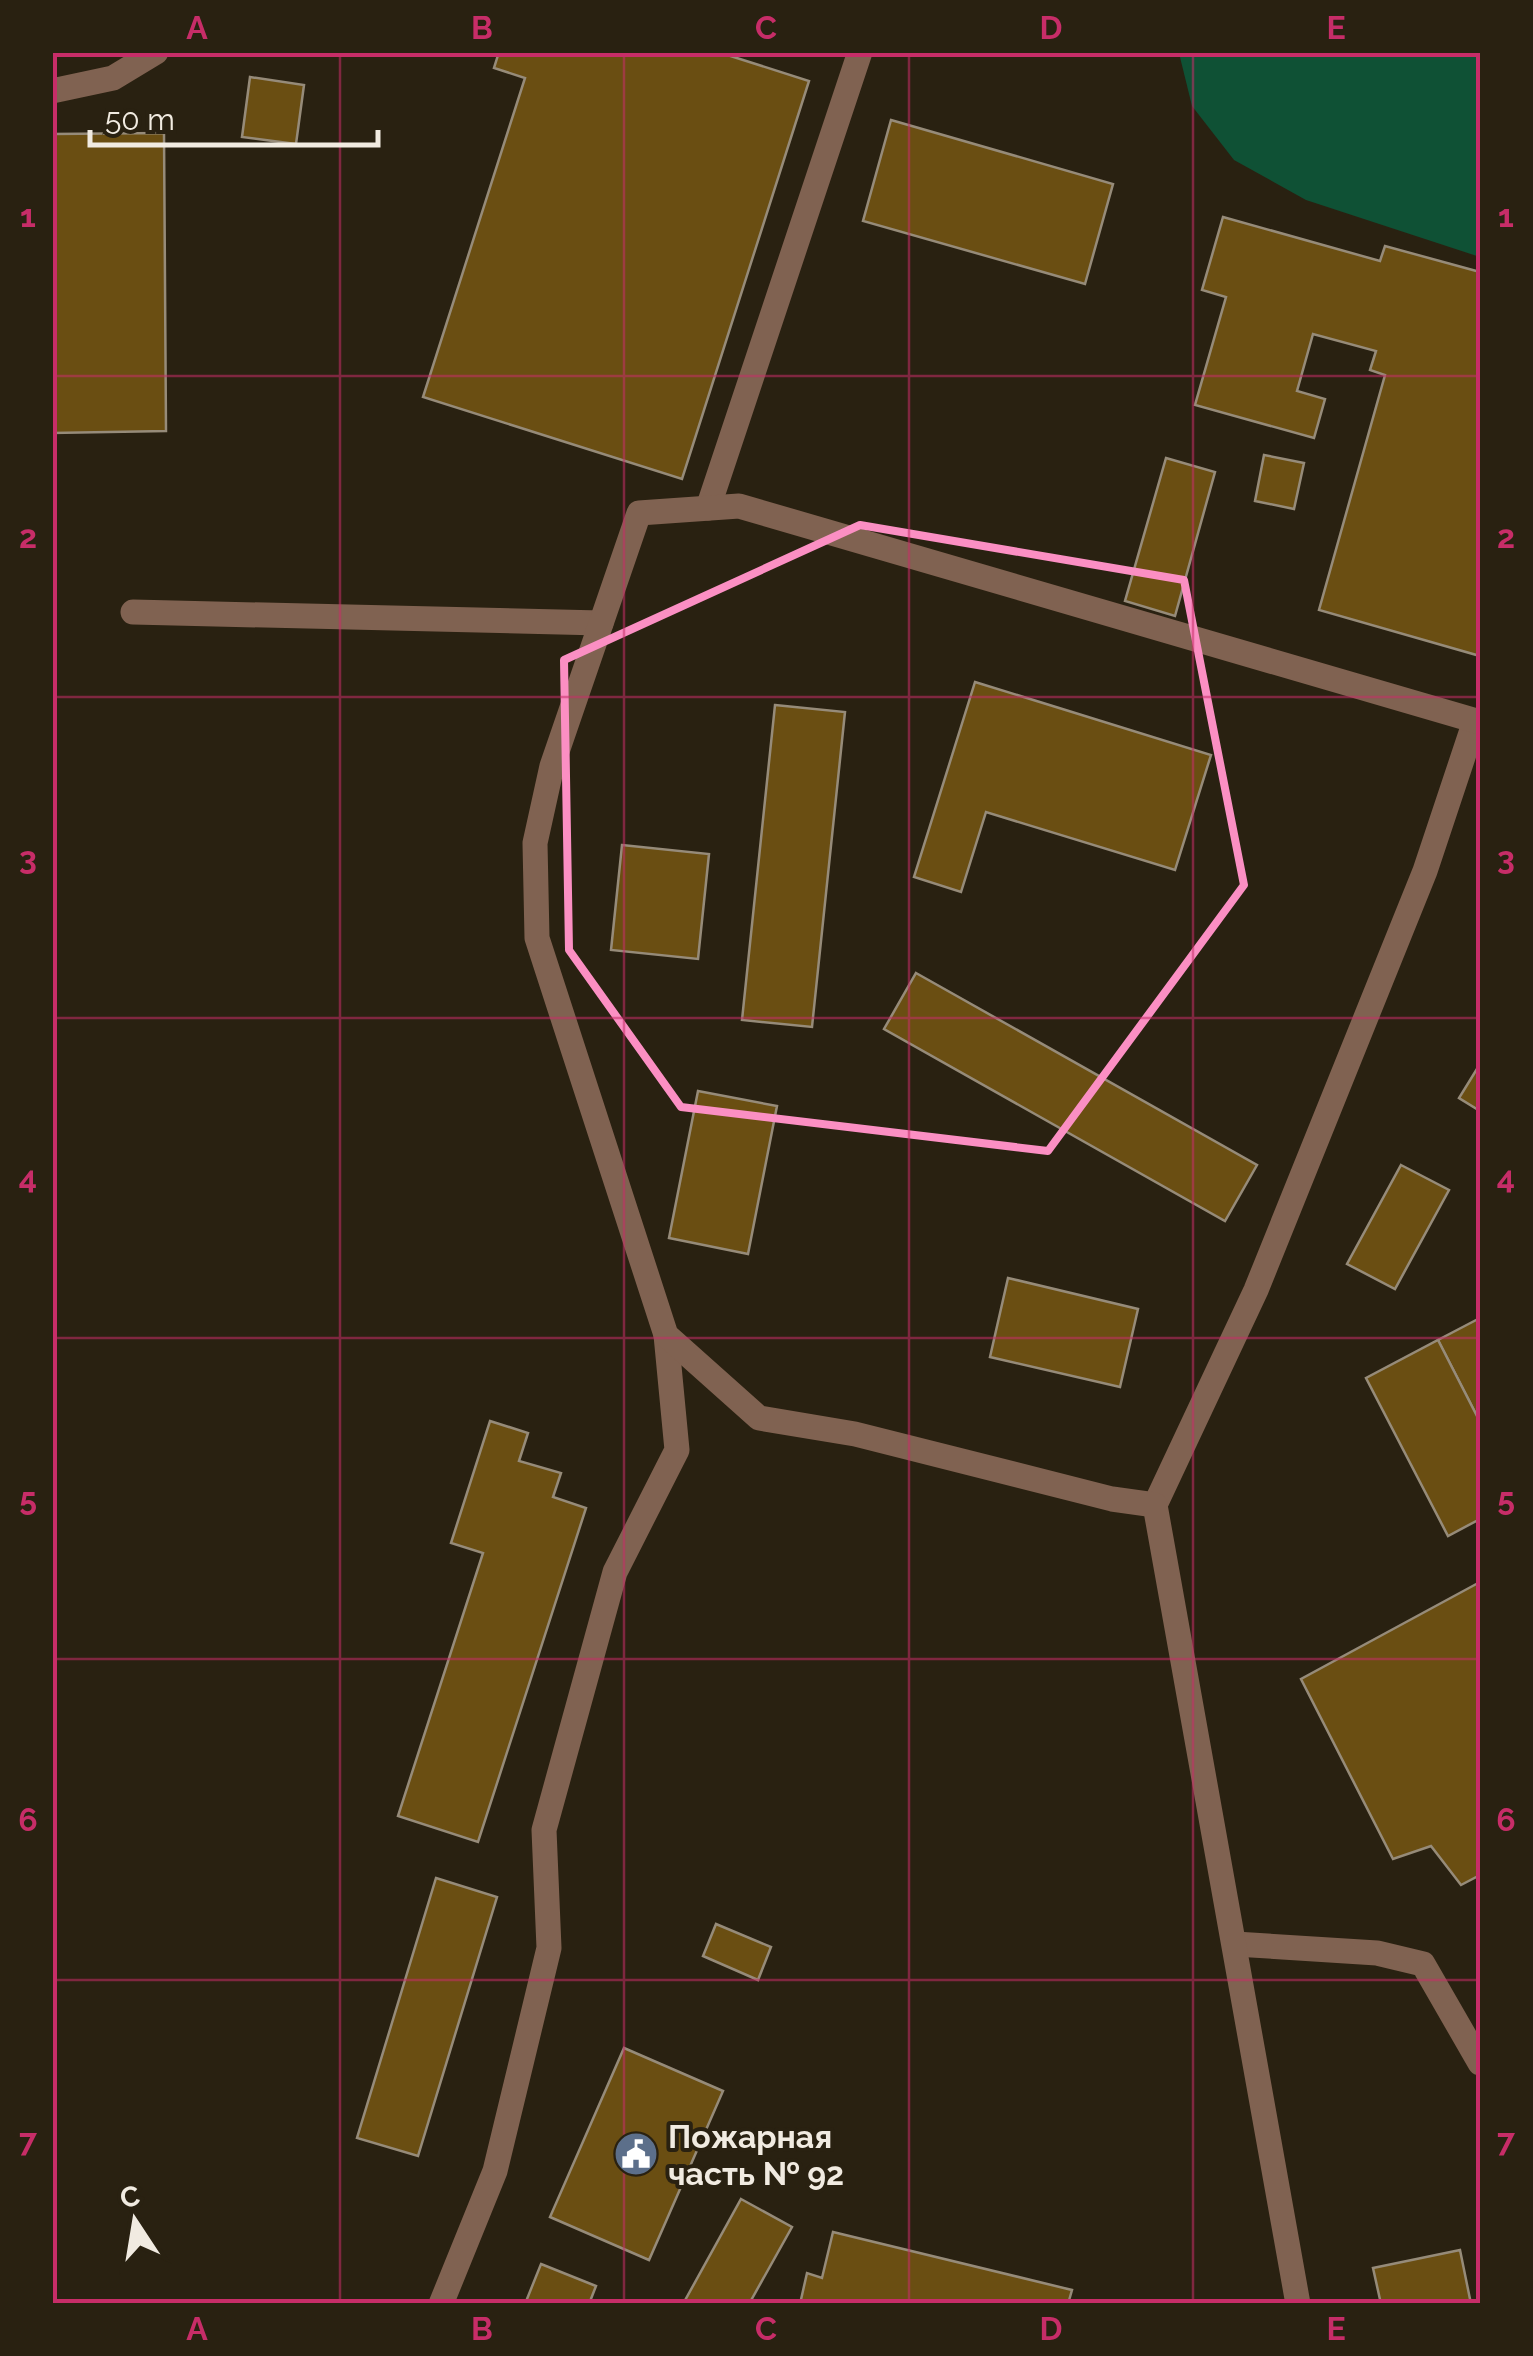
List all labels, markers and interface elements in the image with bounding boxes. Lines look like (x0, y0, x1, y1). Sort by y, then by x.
text: A (186, 9, 208, 46)
text: B (471, 9, 493, 46)
text: C (755, 9, 777, 46)
text: D (1040, 9, 1062, 46)
text: E (1326, 9, 1346, 46)
scale bar (90, 85, 378, 147)
text: 50 m (105, 102, 175, 137)
text: 1 (20, 197, 36, 234)
text: 1 (1498, 197, 1514, 234)
text: 2 (19, 518, 37, 555)
text: 2 (1497, 518, 1515, 555)
text: 3 (19, 839, 37, 876)
text: 3 (1497, 839, 1515, 876)
text: 4 (19, 1159, 37, 1196)
text: 4 (1497, 1159, 1515, 1196)
text: 5 (19, 1480, 37, 1517)
text: 5 (1497, 1480, 1515, 1517)
text: 6 (18, 1801, 38, 1838)
text: 6 (1496, 1801, 1516, 1838)
place label: Пожарная часть № 92 (668, 2118, 844, 2192)
text: 7 (19, 2122, 37, 2159)
text: 7 (1497, 2122, 1515, 2159)
public building icon: Пожарная часть № 92 (613, 2131, 659, 2177)
north arrow (85, 2171, 185, 2271)
text: С (117, 2179, 143, 2215)
text: A (186, 2310, 208, 2347)
text: B (471, 2310, 493, 2347)
text: C (755, 2310, 777, 2347)
text: D (1040, 2310, 1062, 2347)
text: E (1326, 2310, 1346, 2347)

